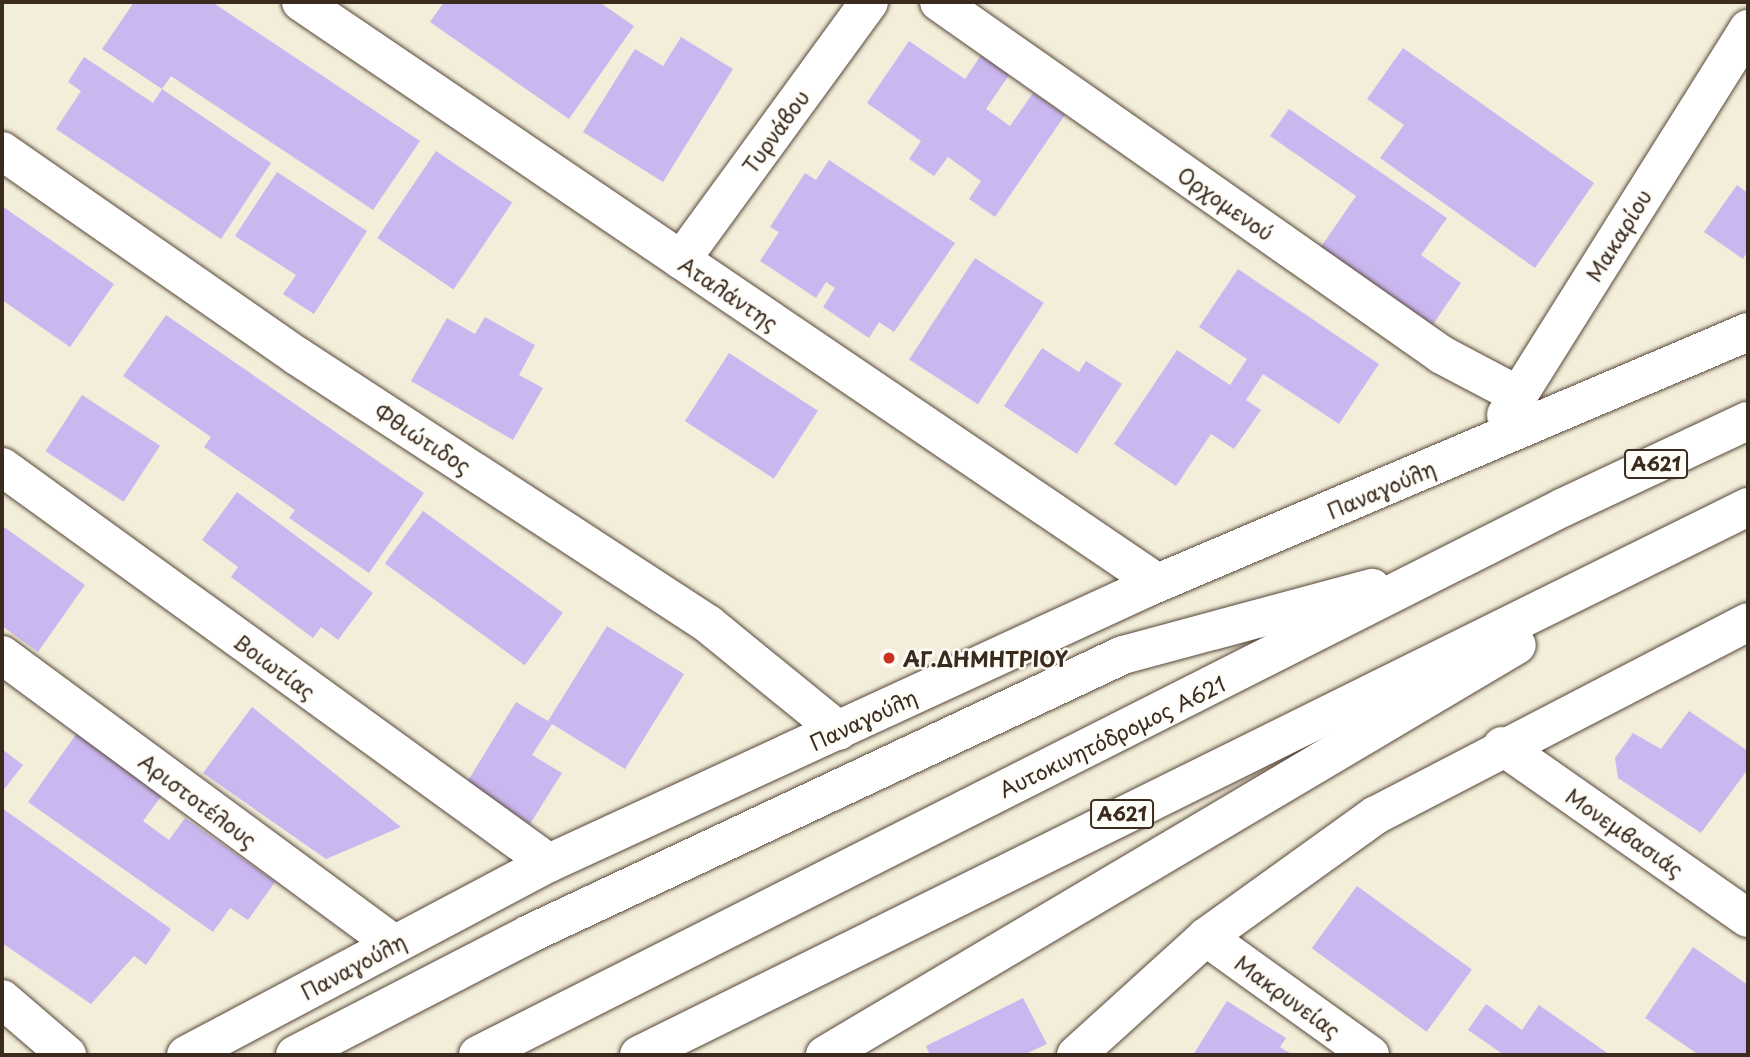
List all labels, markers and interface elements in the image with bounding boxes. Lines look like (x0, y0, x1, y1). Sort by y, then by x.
street label: Τυρνάβου (736, 84, 814, 178)
street label: Ορχομενού (1173, 161, 1279, 245)
street label: Μακαρίου (1580, 184, 1656, 286)
street label: Αταλάντης (675, 251, 783, 335)
street label: Φθιώτιδος (370, 398, 476, 478)
road number: Α621 (1623, 449, 1689, 480)
street label: Παναγούλη (1323, 455, 1439, 523)
street label: Βοιωτίας (229, 628, 321, 704)
place label: ΑΓ.ΔΗΜΗΤΡΙΟΥ (903, 645, 1068, 671)
marker: ΑΓ.ΔΗΜΗΤΡΙΟΥ (881, 650, 897, 666)
street label: Αυτοκινητόδρομος Α621 (995, 670, 1229, 802)
street label: Παναγούλη (805, 683, 921, 755)
street label: Αριστοτέλους (134, 748, 262, 852)
street label: Μονεμβασιάς (1562, 782, 1688, 882)
road number: Α621 (1089, 799, 1155, 830)
street label: Παναγούλη (296, 928, 410, 1004)
street label: Μακρυνείας (1230, 949, 1346, 1043)

